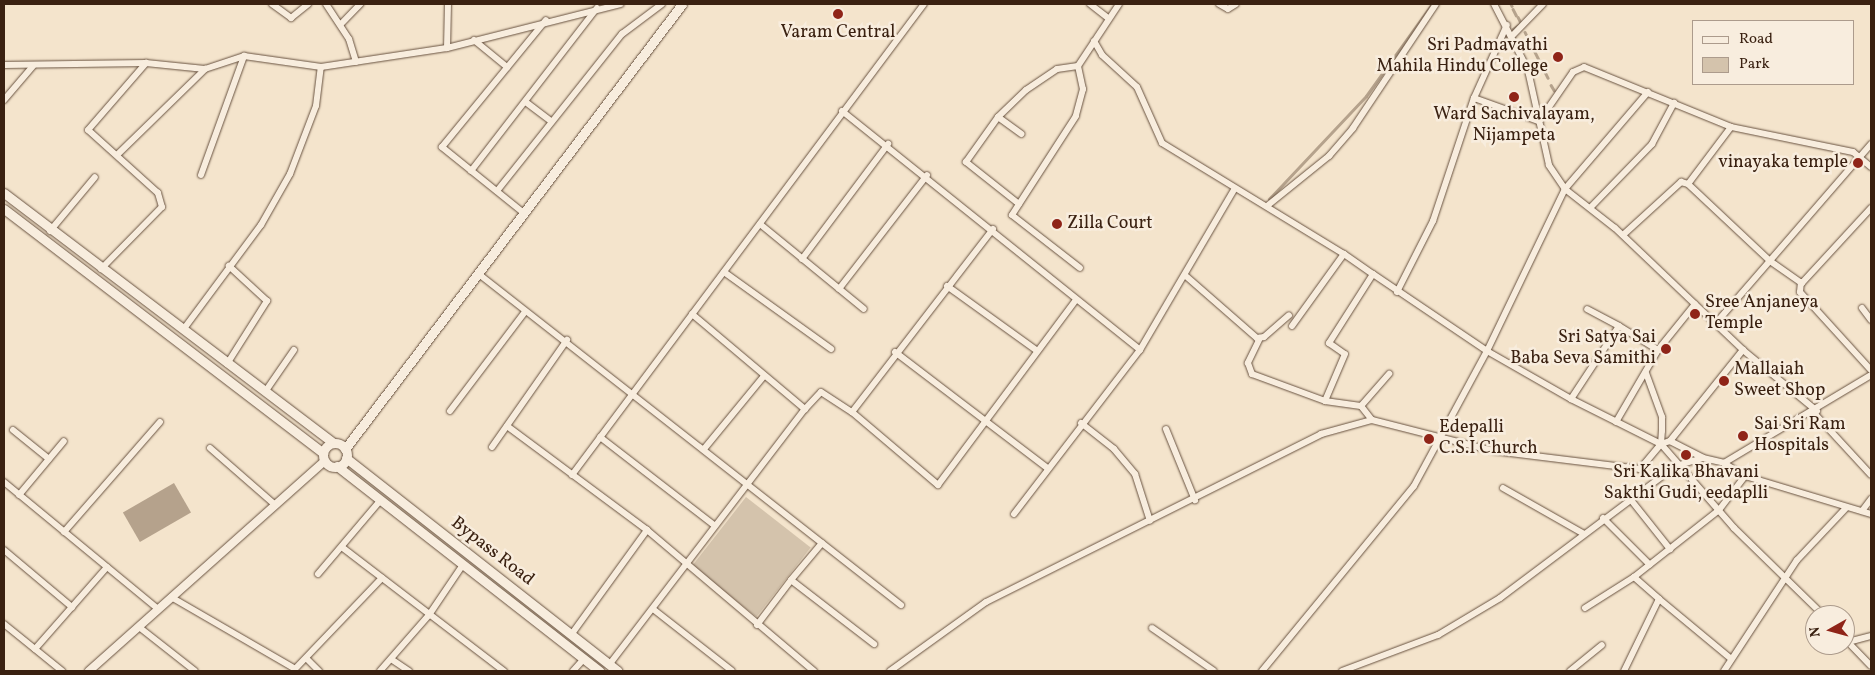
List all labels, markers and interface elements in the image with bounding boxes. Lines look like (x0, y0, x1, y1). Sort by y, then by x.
marker: Varam Central (832, 8, 844, 20)
legend (1692, 20, 1855, 85)
place label: Varam Central (781, 22, 895, 44)
text: Road (1739, 29, 1773, 50)
place label: Sri Padmavathi Mahila Hindu College (1376, 36, 1548, 78)
marker: Sri Padmavathi Mahila Hindu College (1552, 51, 1564, 63)
text: Park (1739, 54, 1770, 75)
marker: Ward Sachivalayam, Nijampeta (1508, 91, 1520, 103)
place label: Ward Sachivalayam, Nijampeta (1433, 105, 1595, 148)
place label: vinayaka temple (1718, 152, 1848, 174)
marker: vinayaka temple (1852, 157, 1864, 169)
place label: Zilla Court (1067, 213, 1152, 235)
marker: Zilla Court (1051, 218, 1063, 230)
place label: Sree Anjaneya Temple (1705, 293, 1818, 336)
marker: Sree Anjaneya Temple (1689, 308, 1701, 320)
place label: Sri Satya Sai Baba Seva Samithi (1510, 328, 1656, 370)
marker: Sri Satya Sai Baba Seva Samithi (1660, 343, 1672, 355)
place label: Mallaiah Sweet Shop (1734, 360, 1825, 402)
marker: Mallaiah Sweet Shop (1718, 375, 1730, 387)
place label: Sai Sri Ram Hospitals (1754, 415, 1846, 458)
place label: Edepalli C.S.I Church (1439, 418, 1538, 460)
marker: Sai Sri Ram Hospitals (1736, 429, 1750, 443)
marker: Edepalli C.S.I Church (1423, 433, 1435, 445)
marker: Sri Kalika Bhavani Sakthi Gudi, eedaplli (1680, 449, 1692, 461)
place label: Sri Kalika Bhavani Sakthi Gudi, eedaplli (1604, 463, 1768, 506)
street label: Bypass Road (446, 513, 538, 591)
north arrow (1805, 605, 1855, 655)
text: N (1806, 626, 1826, 638)

